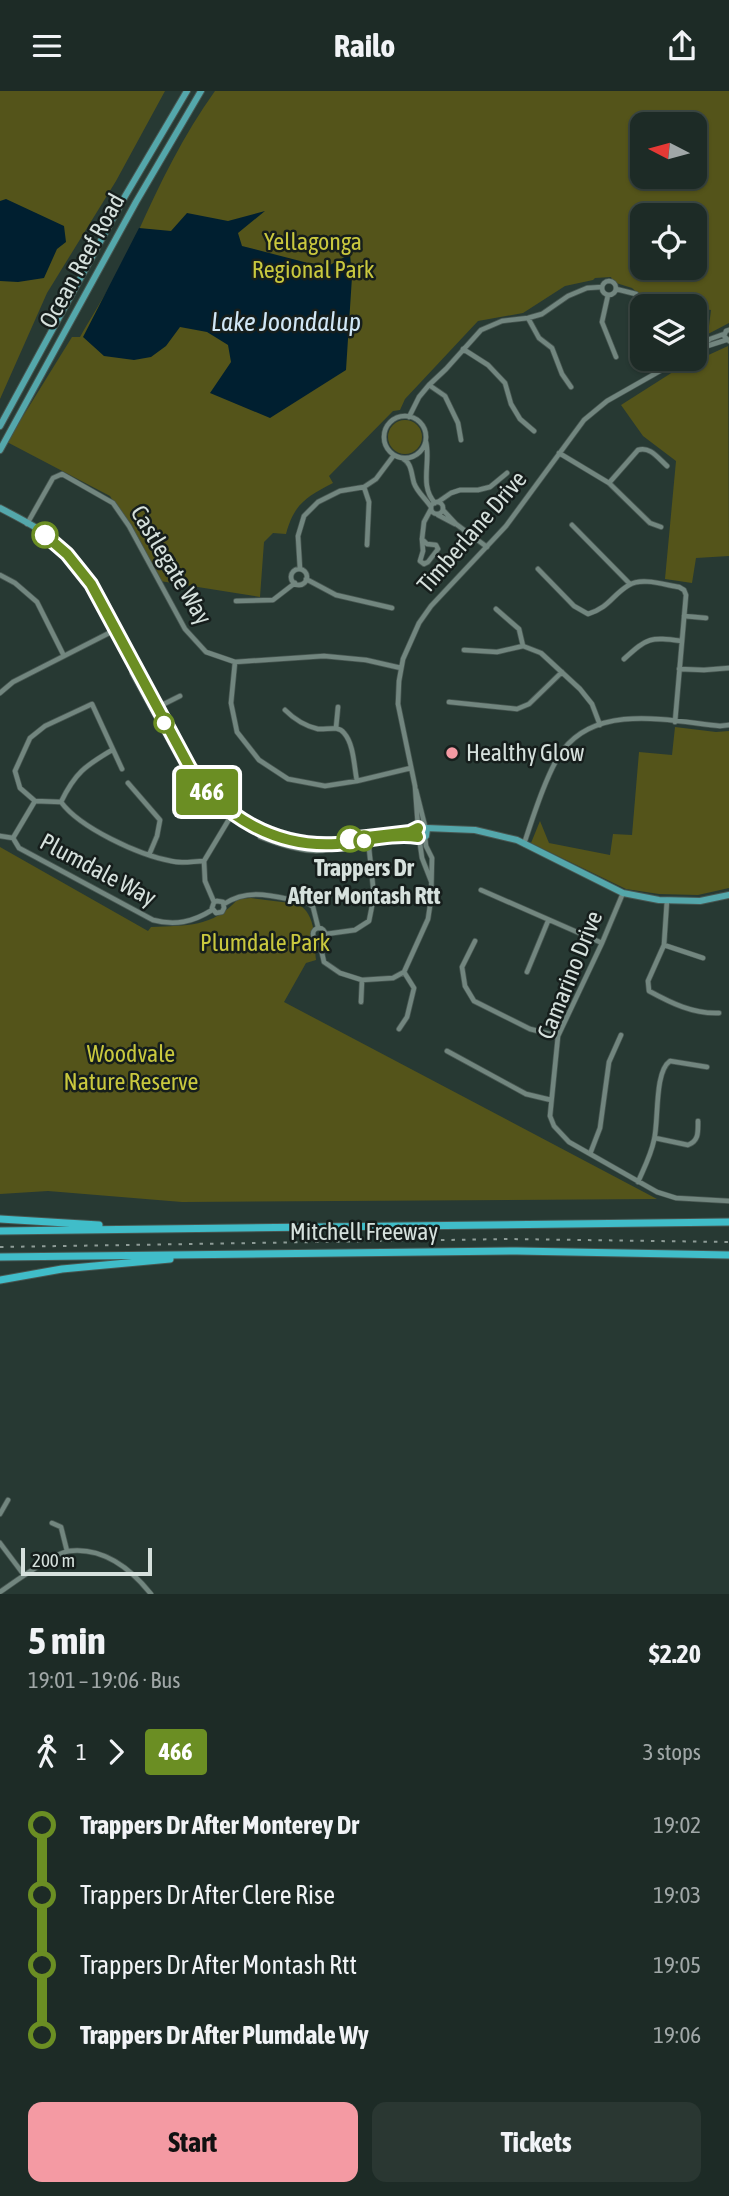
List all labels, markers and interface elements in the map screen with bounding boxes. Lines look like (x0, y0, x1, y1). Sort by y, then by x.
icon: menu (28, 27, 66, 65)
text: Railo (334, 27, 395, 64)
icon: share (663, 27, 701, 65)
north arrow (630, 112, 707, 189)
map controls (630, 112, 707, 371)
street label: Ocean Reef Road (34, 189, 130, 333)
button: locate (630, 203, 707, 280)
park label: Yellagonga Regional Park (252, 228, 375, 283)
button: layers (630, 294, 707, 371)
water label: Lake Joondalup (211, 307, 361, 337)
street label: Timberlane Drive (412, 465, 532, 598)
street label: Castlegate Way (125, 500, 218, 629)
unlabelled marker (32, 522, 58, 548)
unlabelled marker (154, 713, 174, 733)
place label: Healthy Glow (466, 739, 584, 766)
marker: Healthy Glow (444, 745, 460, 761)
line badge: 466 (167, 769, 247, 815)
text: 466 (190, 778, 224, 805)
unlabelled marker (337, 826, 363, 852)
street label: Plumdale Way (36, 828, 161, 911)
marker: Trappers Dr After Montash Rtt (354, 831, 374, 851)
place label: Trappers Dr After Montash Rtt (287, 854, 440, 909)
street label: Camarino Drive (532, 907, 607, 1043)
park label: Plumdale Park (200, 929, 330, 956)
park label: Woodvale Nature Reserve (64, 1040, 198, 1095)
street label: Mitchell Freeway (290, 1218, 438, 1245)
scale bar (21, 1545, 152, 1577)
text: 200 m (32, 1549, 75, 1571)
text: 5 min (28, 1619, 106, 1662)
text: $2.20 (649, 1639, 701, 1669)
text: 19:01 – 19:06 · Bus (28, 1667, 180, 1693)
icon: walk (28, 1733, 66, 1771)
icon: forward (97, 1733, 135, 1771)
text: 466 (159, 1738, 193, 1765)
text: 1 (76, 1739, 87, 1765)
text: 3 stops (643, 1739, 701, 1765)
text: Trappers Dr After Monterey Dr (80, 1810, 359, 1840)
text: 19:02 (653, 1812, 701, 1838)
text: Trappers Dr After Clere Rise (80, 1880, 335, 1910)
text: 19:03 (653, 1882, 701, 1908)
text: Trappers Dr After Montash Rtt (80, 1950, 357, 1980)
text: 19:05 (653, 1952, 701, 1978)
text: Trappers Dr After Plumdale Wy (80, 2020, 369, 2050)
text: 19:06 (653, 2022, 701, 2048)
button: Start (28, 2102, 358, 2182)
button: Tickets (372, 2102, 701, 2182)

